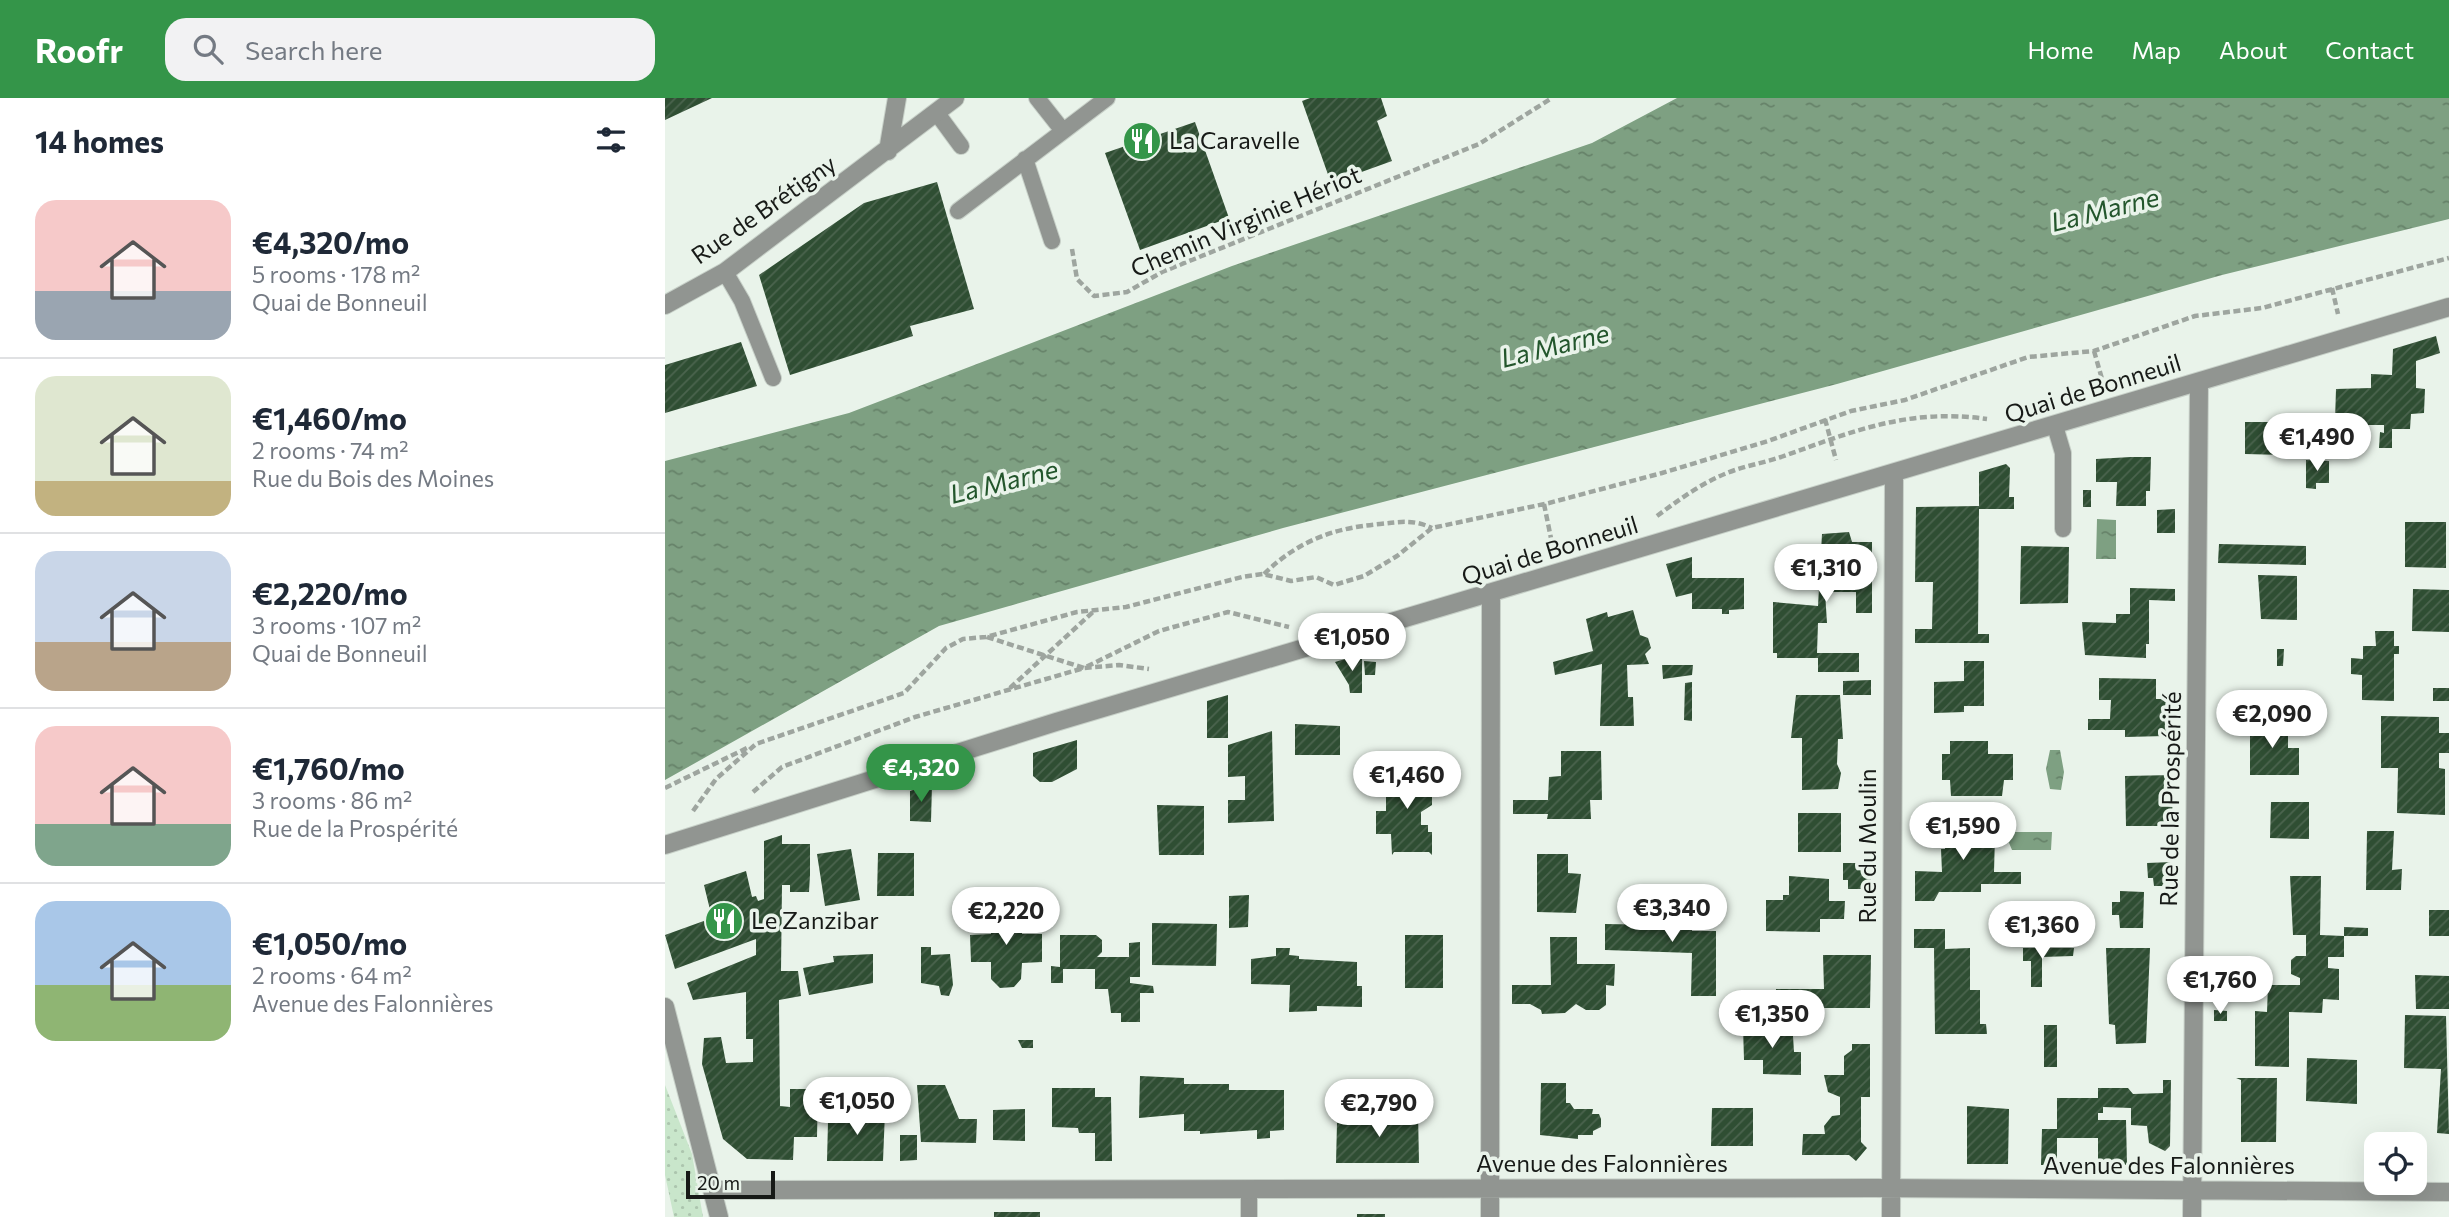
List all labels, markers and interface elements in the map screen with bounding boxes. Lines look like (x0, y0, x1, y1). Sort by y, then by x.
search box (165, 18, 655, 81)
text: Roofr (35, 29, 123, 70)
icon: search (189, 30, 227, 68)
text: Search here (245, 34, 383, 65)
text: Home (2028, 35, 2094, 64)
text: Map (2132, 35, 2181, 64)
text: About (2219, 35, 2287, 64)
text: Contact (2325, 35, 2414, 64)
restaurant icon: La Caravelle (1121, 120, 1163, 162)
icon: filters (592, 121, 630, 159)
text: 14 homes (35, 122, 164, 159)
place label: La Caravelle (1169, 125, 1300, 154)
street label: Rue de Brétigny (685, 148, 841, 269)
street label: Chemin Virginie Hériot (1126, 159, 1365, 282)
water label: La Marne (2047, 180, 2162, 237)
text: €4,320/mo (252, 223, 409, 260)
icon: home (91, 228, 175, 312)
text: 5 rooms · 178 m² (252, 260, 420, 288)
text: Quai de Bonneuil (252, 288, 427, 316)
water label: La Marne (1497, 316, 1612, 373)
street label: Quai de Bonneuil (2001, 347, 2184, 428)
text: €1,460/mo (252, 399, 407, 436)
icon: home (91, 404, 175, 488)
pin: €1,490 (2260, 414, 2374, 473)
text: €1,490 (2279, 422, 2355, 450)
text: 2 rooms · 74 m² (252, 436, 408, 464)
water label: La Marne (946, 452, 1061, 509)
text: Rue du Bois des Moines (252, 464, 494, 492)
street label: Quai de Bonneuil (1458, 509, 1641, 590)
pin: €1,310 (1769, 545, 1883, 604)
text: €1,310 (1790, 553, 1862, 581)
text: €2,220/mo (252, 574, 408, 611)
icon: home (91, 579, 175, 663)
text: 3 rooms · 107 m² (252, 611, 421, 639)
pin: €1,050 (1295, 614, 1409, 673)
text: €1,050 (1314, 622, 1390, 650)
text: Quai de Bonneuil (252, 639, 427, 667)
pin: €2,090 (2215, 690, 2329, 750)
street label: Rue de la Prospérité (2153, 691, 2186, 907)
text: €2,090 (2232, 699, 2312, 727)
pin: €4,320 (864, 744, 978, 804)
text: €1,760/mo (252, 749, 405, 786)
pin: €1,460 (1350, 752, 1464, 811)
text: €4,320 (882, 753, 960, 781)
icon: home (91, 754, 175, 838)
text: €1,460 (1369, 760, 1445, 788)
street label: Rue du Moulin (1852, 768, 1881, 924)
text: 3 rooms · 86 m² (252, 786, 412, 814)
pin: €1,590 (1906, 802, 2020, 862)
text: €1,590 (1925, 811, 2001, 839)
text: Rue de la Prospérité (252, 814, 458, 842)
pin: €3,340 (1615, 884, 1729, 944)
pin: €2,220 (949, 888, 1063, 947)
text: €3,340 (1633, 893, 1711, 921)
text: €2,220 (968, 896, 1044, 924)
restaurant icon: Le Zanzibar (703, 900, 745, 942)
pin: €1,360 (1985, 902, 2099, 961)
place label: Le Zanzibar (751, 905, 879, 934)
text: €1,360 (2004, 910, 2080, 938)
text: €1,050/mo (252, 924, 407, 961)
icon: home (91, 929, 175, 1013)
pin: €1,760 (2163, 956, 2277, 1016)
text: 2 rooms · 64 m² (252, 961, 412, 989)
text: €1,760 (2183, 965, 2257, 993)
text: Avenue des Falonnières (252, 989, 494, 1017)
pin: €1,350 (1715, 990, 1829, 1050)
text: €1,350 (1735, 999, 1809, 1027)
pin: €1,050 (800, 1077, 914, 1137)
pin: €2,790 (1322, 1080, 1436, 1139)
text: €1,050 (819, 1086, 895, 1114)
text: €2,790 (1341, 1088, 1417, 1116)
map controls (2364, 1132, 2427, 1195)
button: locate (2364, 1132, 2427, 1195)
street label: Avenue des Falonnières (1476, 1148, 1728, 1177)
street label: Avenue des Falonnières (2043, 1150, 2295, 1179)
scale bar (686, 1168, 775, 1200)
text: 20 m (697, 1171, 740, 1194)

